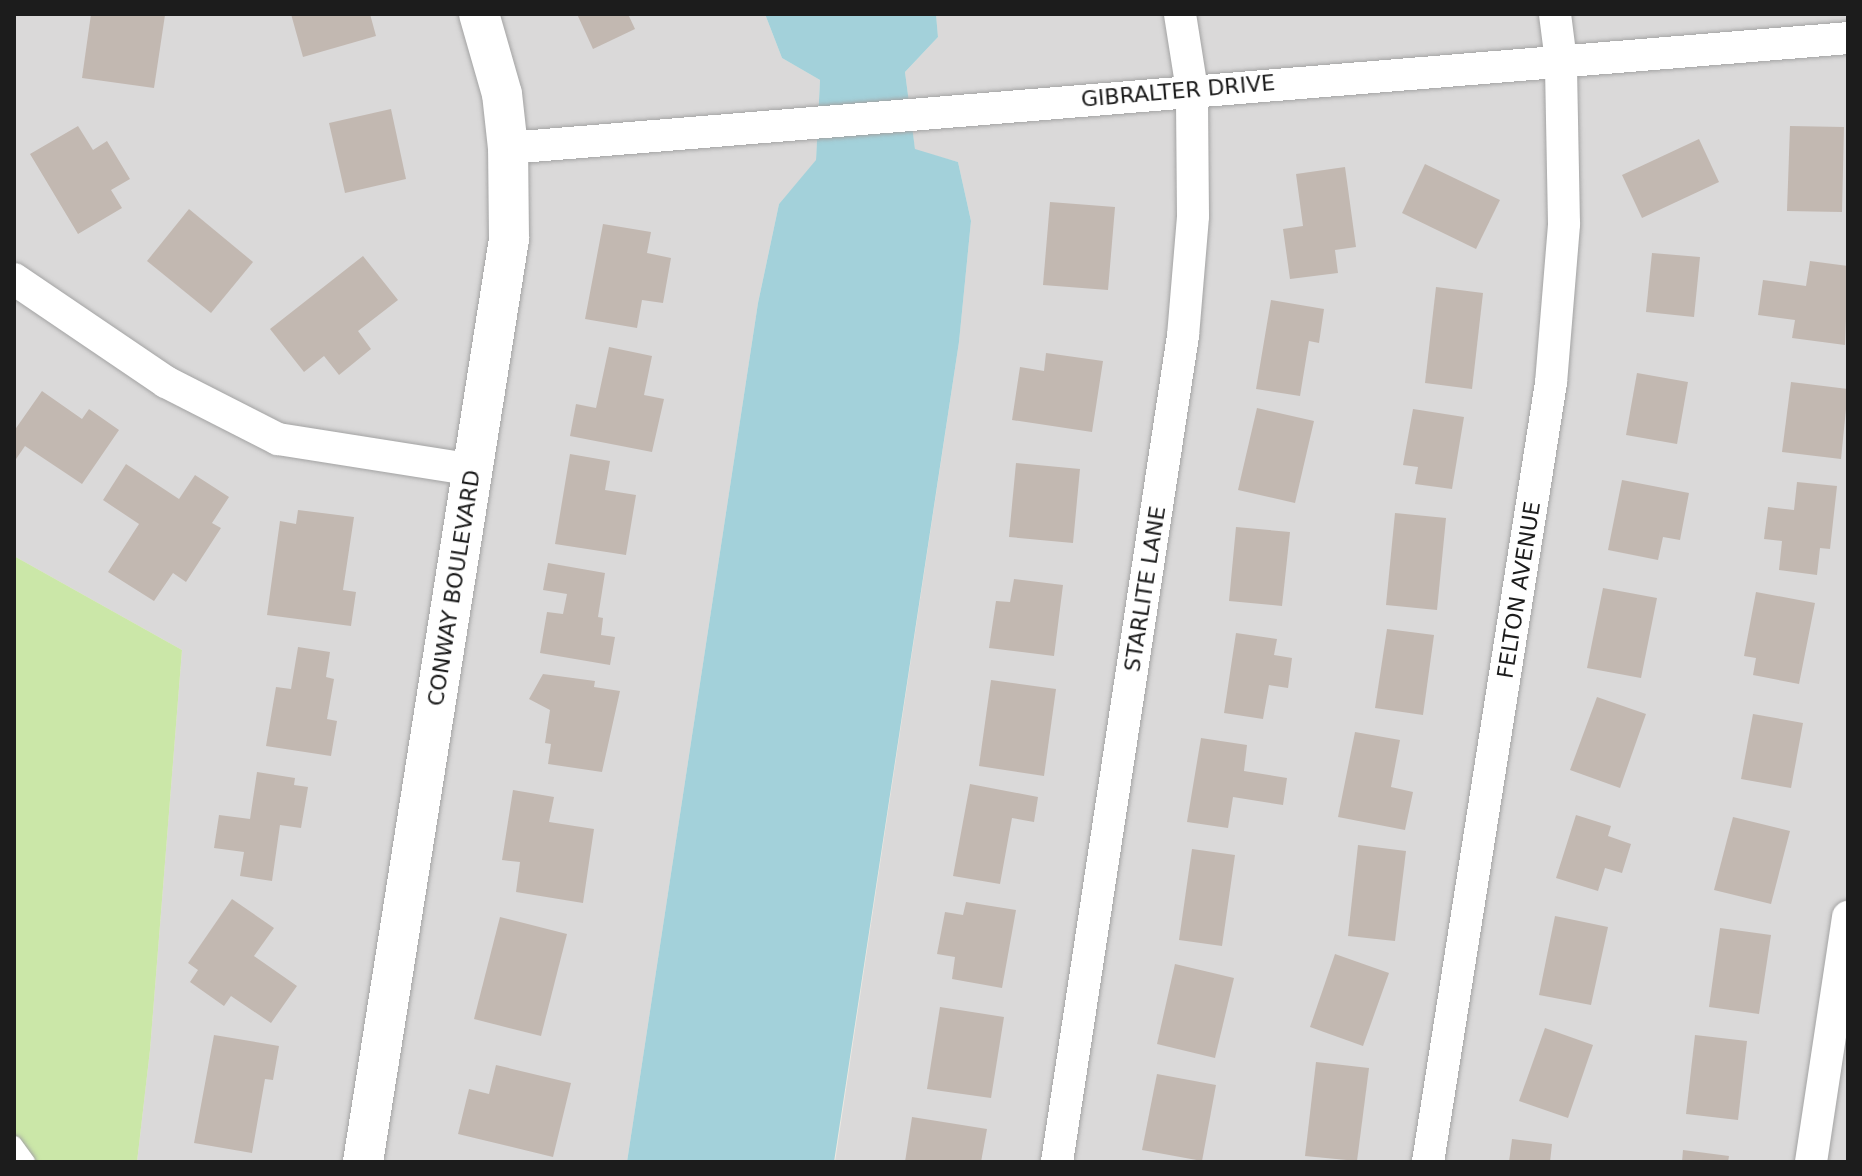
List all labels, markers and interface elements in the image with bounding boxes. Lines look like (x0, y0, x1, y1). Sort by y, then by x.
street label: GIBRALTER DRIVE (1080, 69, 1276, 113)
street label: CONWAY BOULEVARD (422, 468, 486, 708)
street label: FELTON AVENUE (1492, 500, 1546, 680)
street label: STARLITE LANE (1119, 504, 1171, 674)

